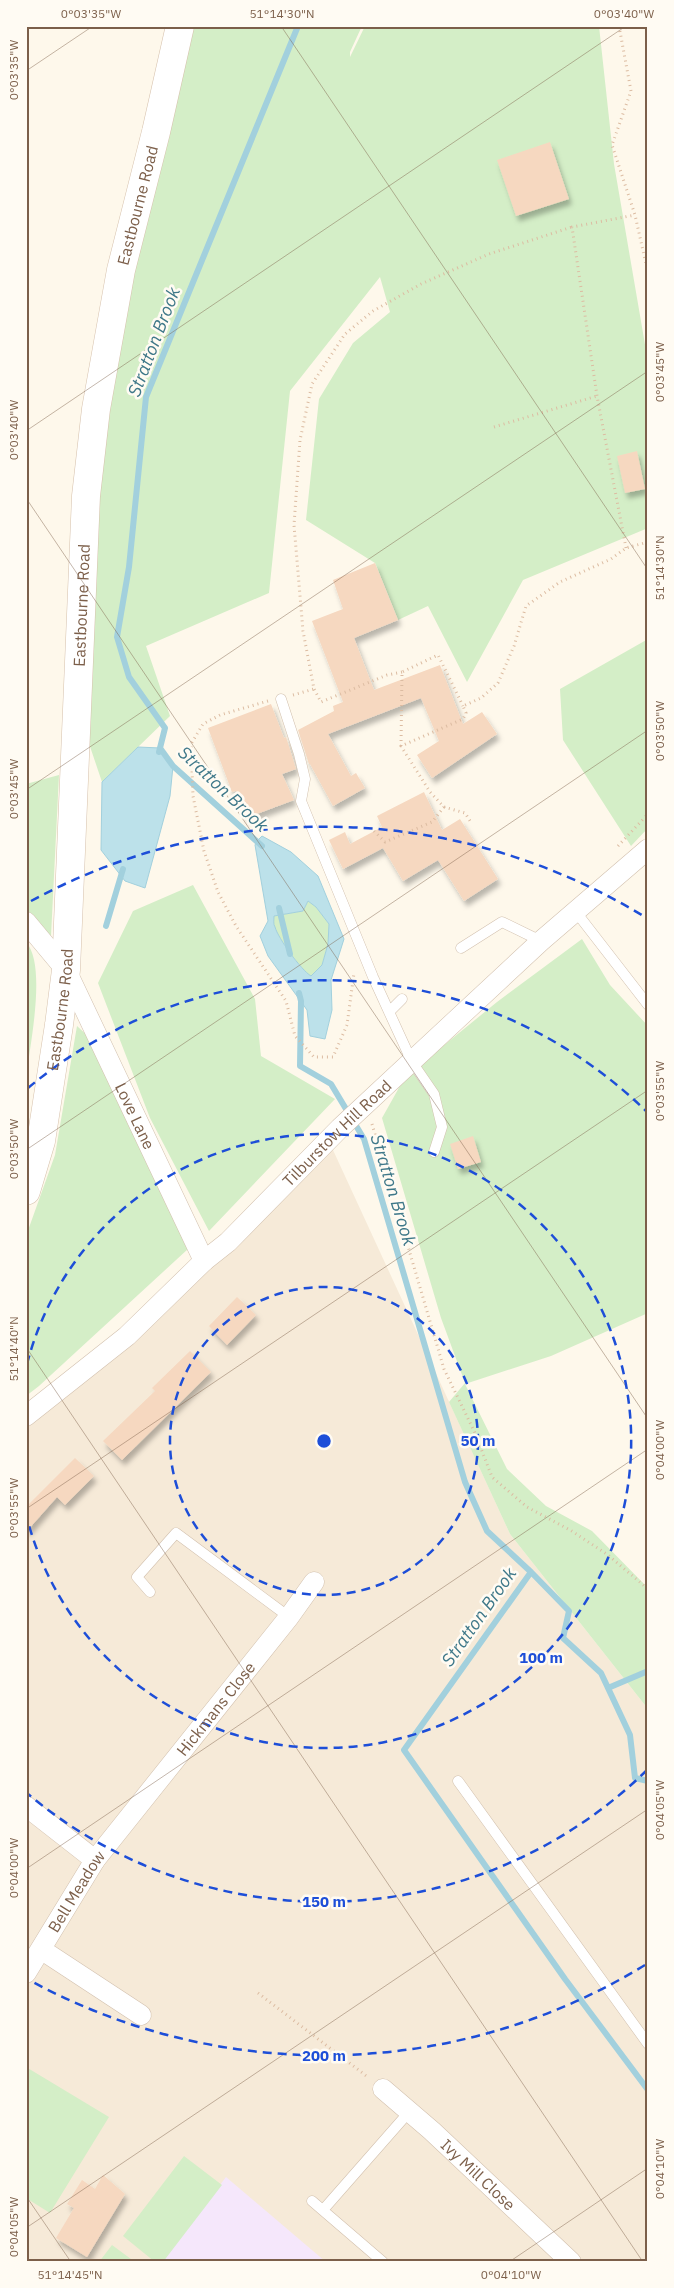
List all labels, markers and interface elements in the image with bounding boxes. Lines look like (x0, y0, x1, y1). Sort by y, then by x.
text: 0°03'35"W (61, 6, 122, 21)
text: 51°14'30"N (249, 6, 315, 21)
text: 0°03'40"W (594, 6, 655, 21)
text: 0°03'35"W (6, 39, 21, 100)
street label: Eastbourne Road (113, 143, 162, 267)
water label: Stratton Brook (122, 283, 185, 400)
text: 0°03'45"W (652, 341, 667, 402)
text: 0°03'40"W (6, 399, 21, 460)
text: 51°14'30"N (652, 535, 667, 601)
street label: Eastbourne Road (69, 544, 94, 667)
text: 0°03'50"W (652, 700, 667, 761)
water label: Stratton Brook (173, 741, 274, 837)
text: 0°03'45"W (6, 758, 21, 819)
street label: Eastbourne Road (42, 948, 77, 1072)
text: 0°03'55"W (652, 1060, 667, 1121)
street label: Tilburstow Hill Road (278, 1075, 396, 1191)
street label: Love Lane (111, 1079, 160, 1153)
text: 0°03'50"W (6, 1118, 21, 1179)
water label: Stratton Brook (366, 1131, 422, 1249)
text: 51°14'40"N (6, 1316, 21, 1382)
text: 0°04'00"W (652, 1419, 667, 1480)
text: 50 m (461, 1431, 495, 1450)
centre of rings (315, 1432, 333, 1450)
text: 0°03'55"W (6, 1477, 21, 1538)
water label: Stratton Brook (436, 1562, 522, 1671)
text: 100 m (519, 1648, 563, 1667)
street label: Hickmans Close (172, 1657, 260, 1760)
text: 0°04'05"W (652, 1779, 667, 1840)
text: 0°04'00"W (6, 1837, 21, 1898)
street label: Bell Meadow (43, 1846, 109, 1936)
text: 150 m (302, 1892, 346, 1911)
text: 200 m (302, 2046, 346, 2065)
street label: Ivy Mill Close (437, 2135, 520, 2215)
text: 0°04'10"W (652, 2138, 667, 2199)
text: 0°04'05"W (6, 2196, 21, 2257)
text: 51°14'45"N (37, 2267, 103, 2282)
text: 0°04'10"W (481, 2267, 542, 2282)

